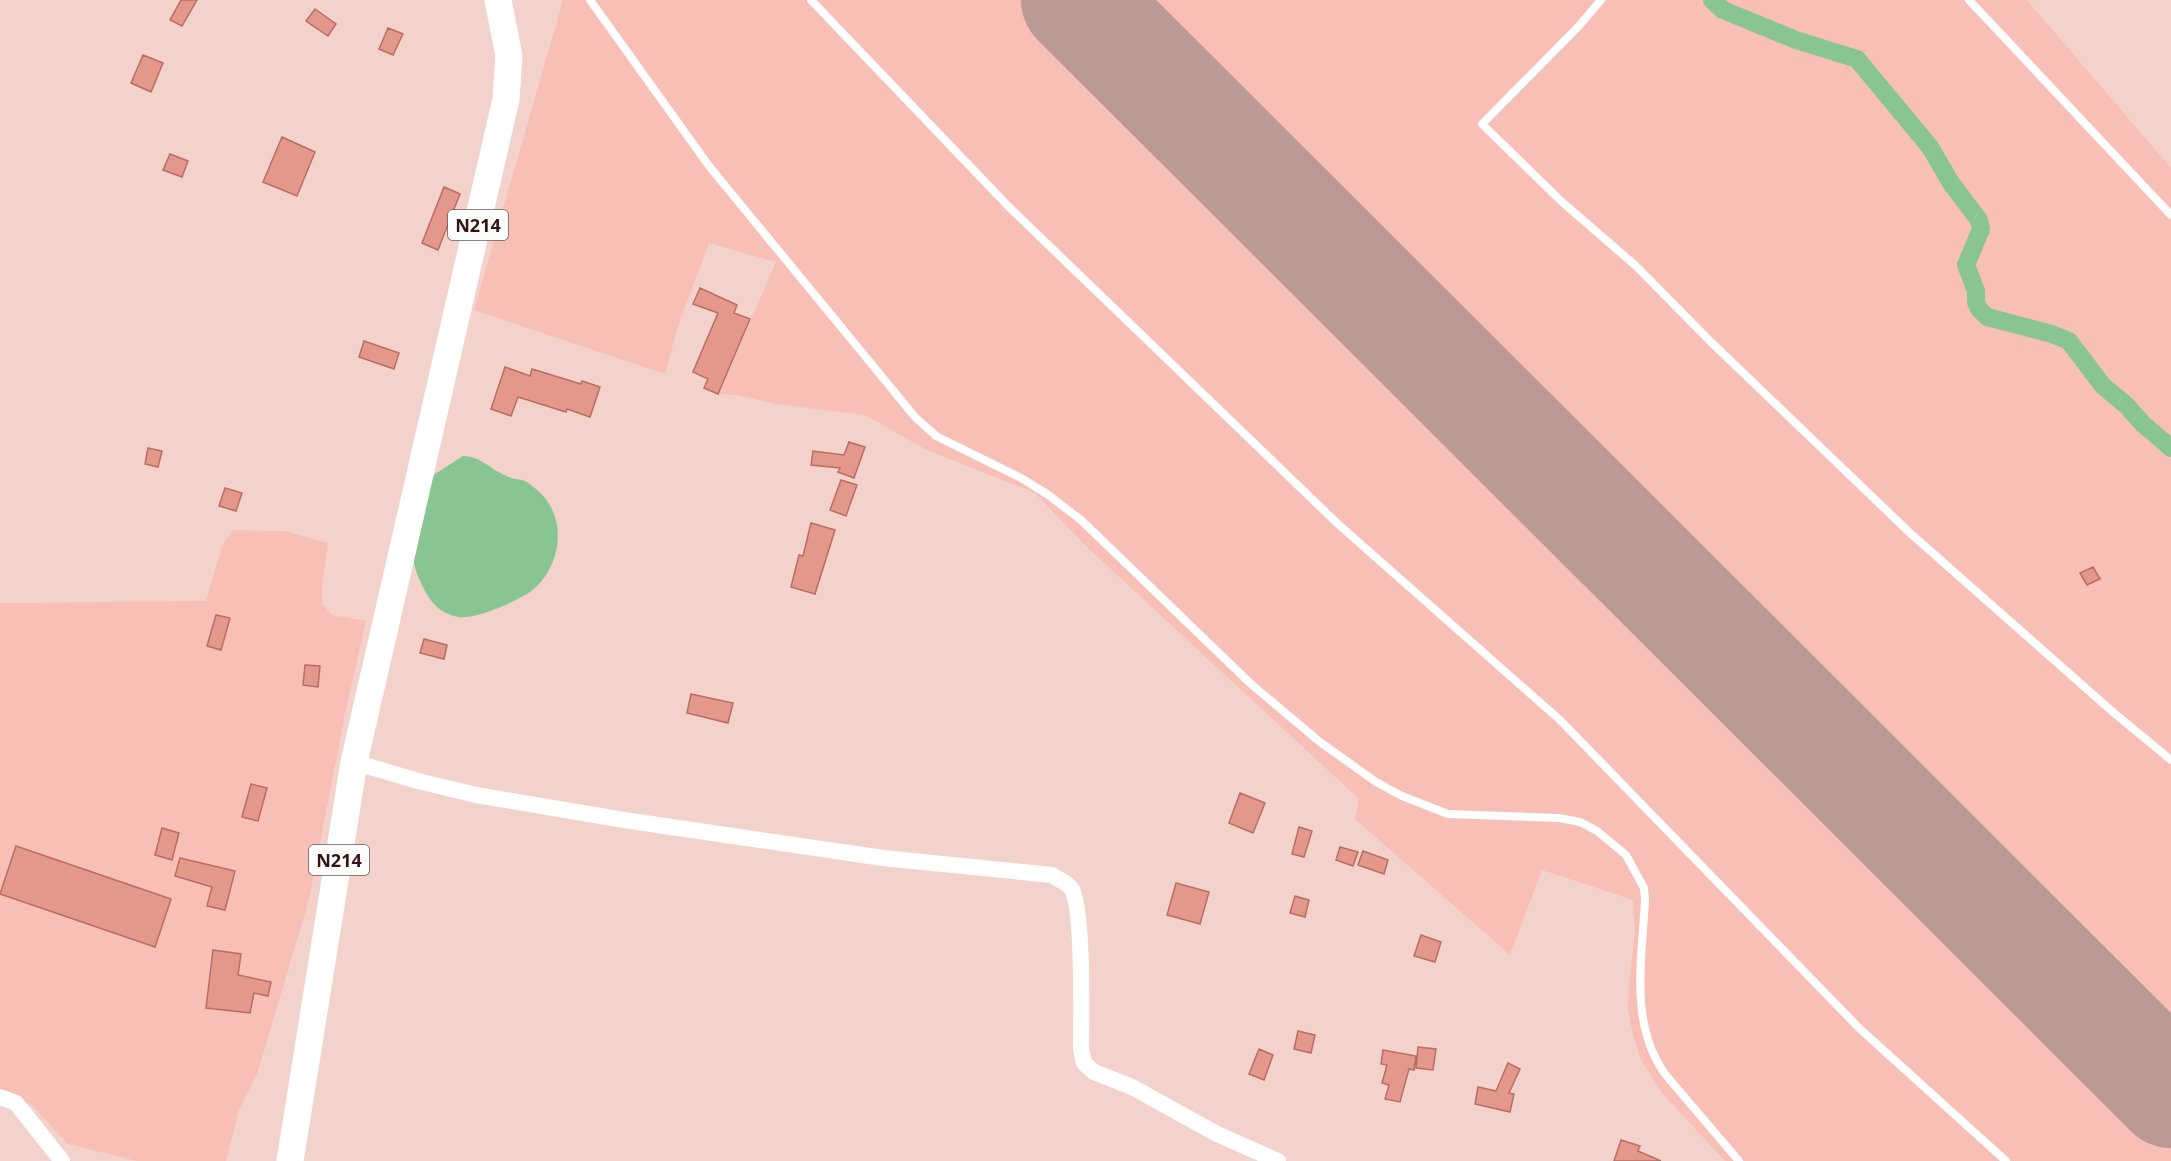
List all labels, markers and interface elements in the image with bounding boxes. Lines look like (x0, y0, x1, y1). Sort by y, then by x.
road number: N214 (448, 210, 508, 240)
road number: N214 (309, 845, 369, 875)

